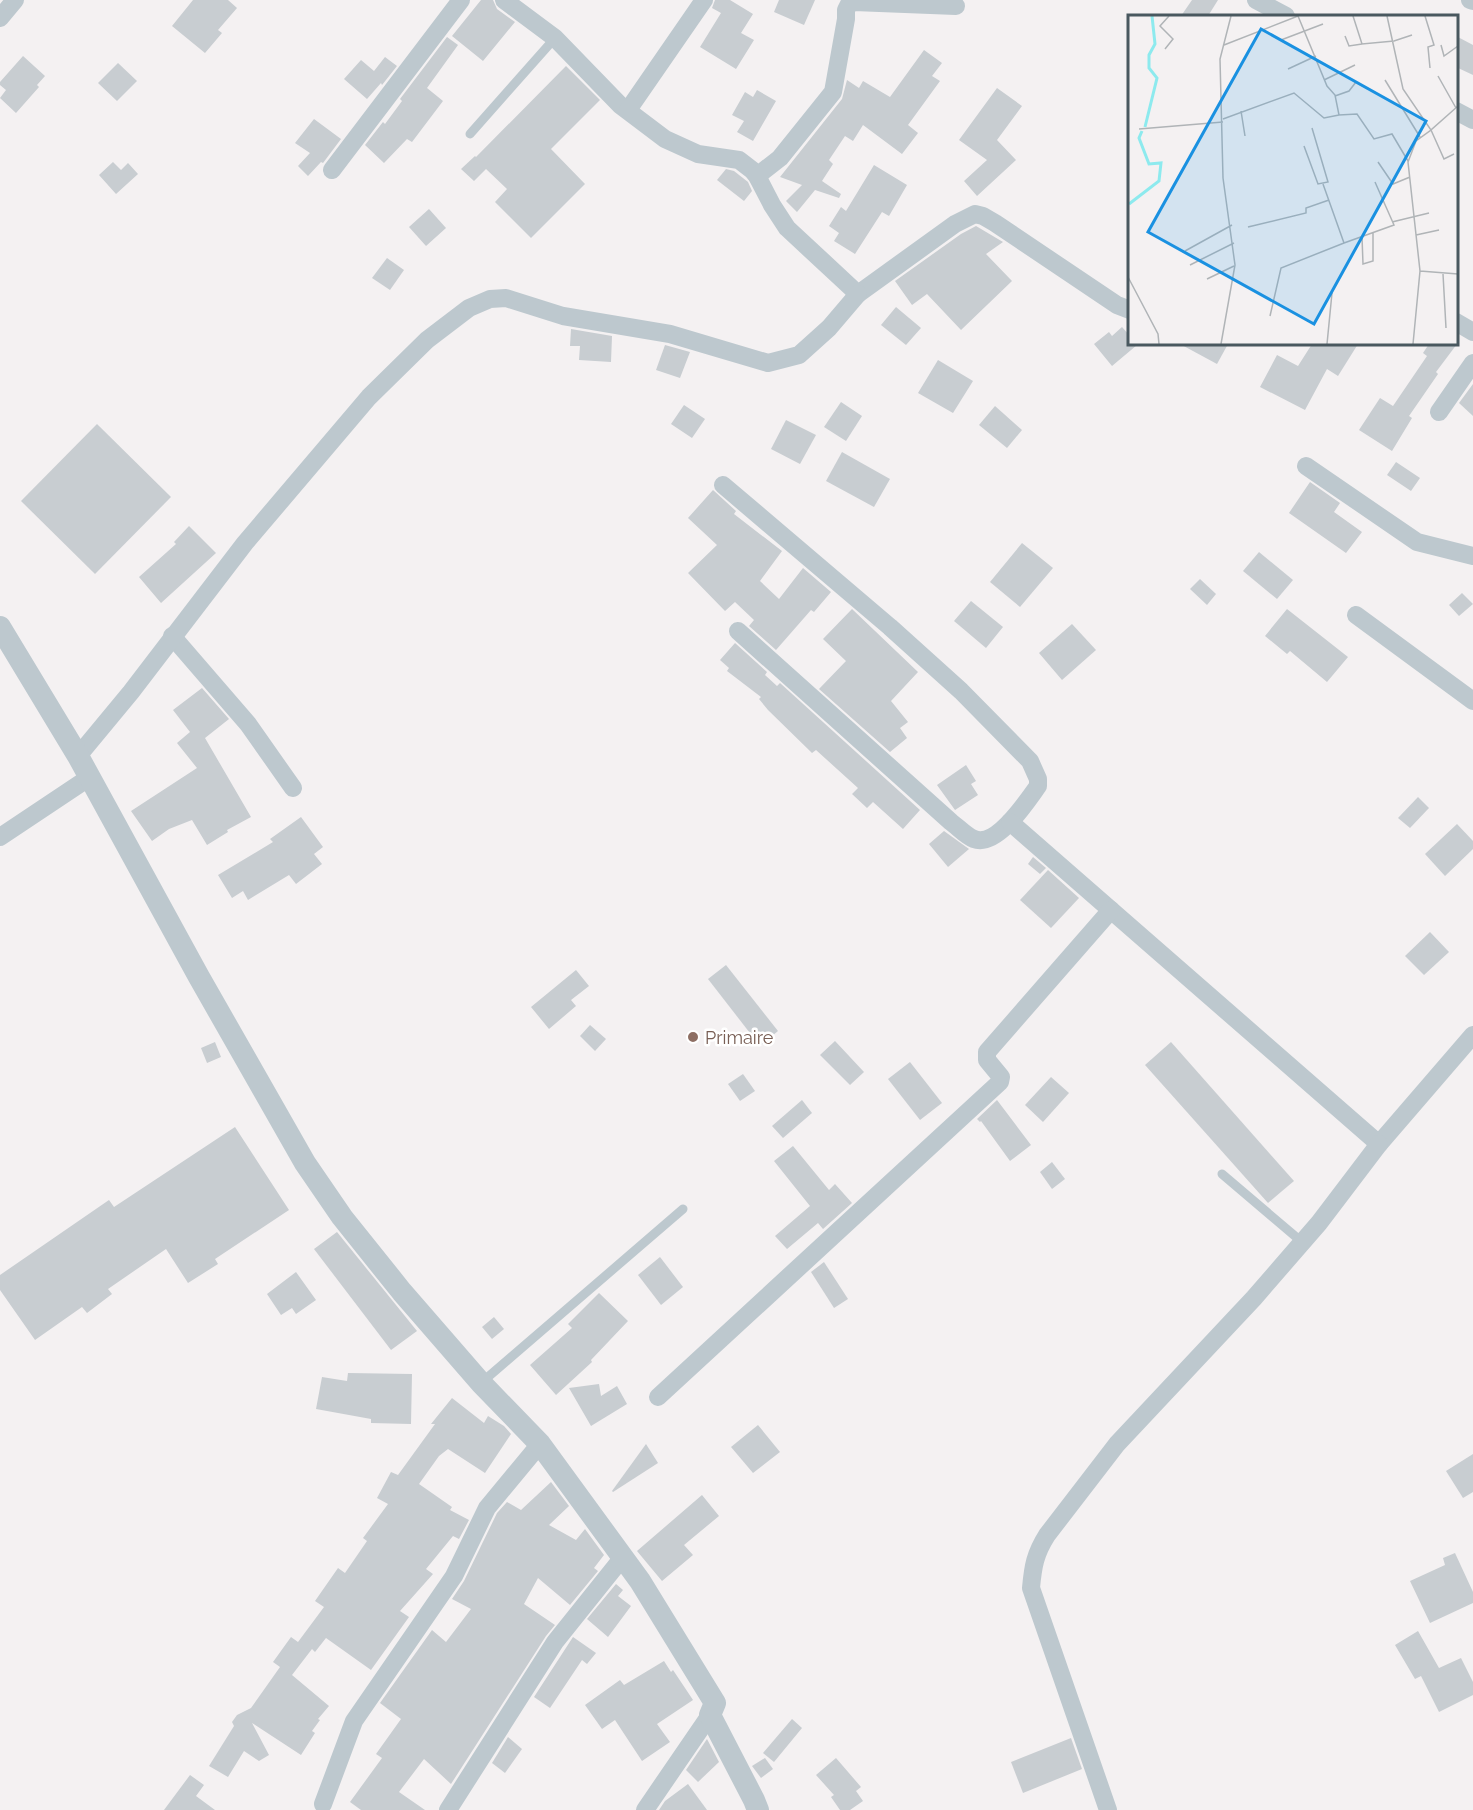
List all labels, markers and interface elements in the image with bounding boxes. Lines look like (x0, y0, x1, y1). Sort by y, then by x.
inset map (1128, 15, 1458, 345)
place label: Primaire (705, 1027, 774, 1048)
marker: Primaire (686, 1030, 700, 1044)

